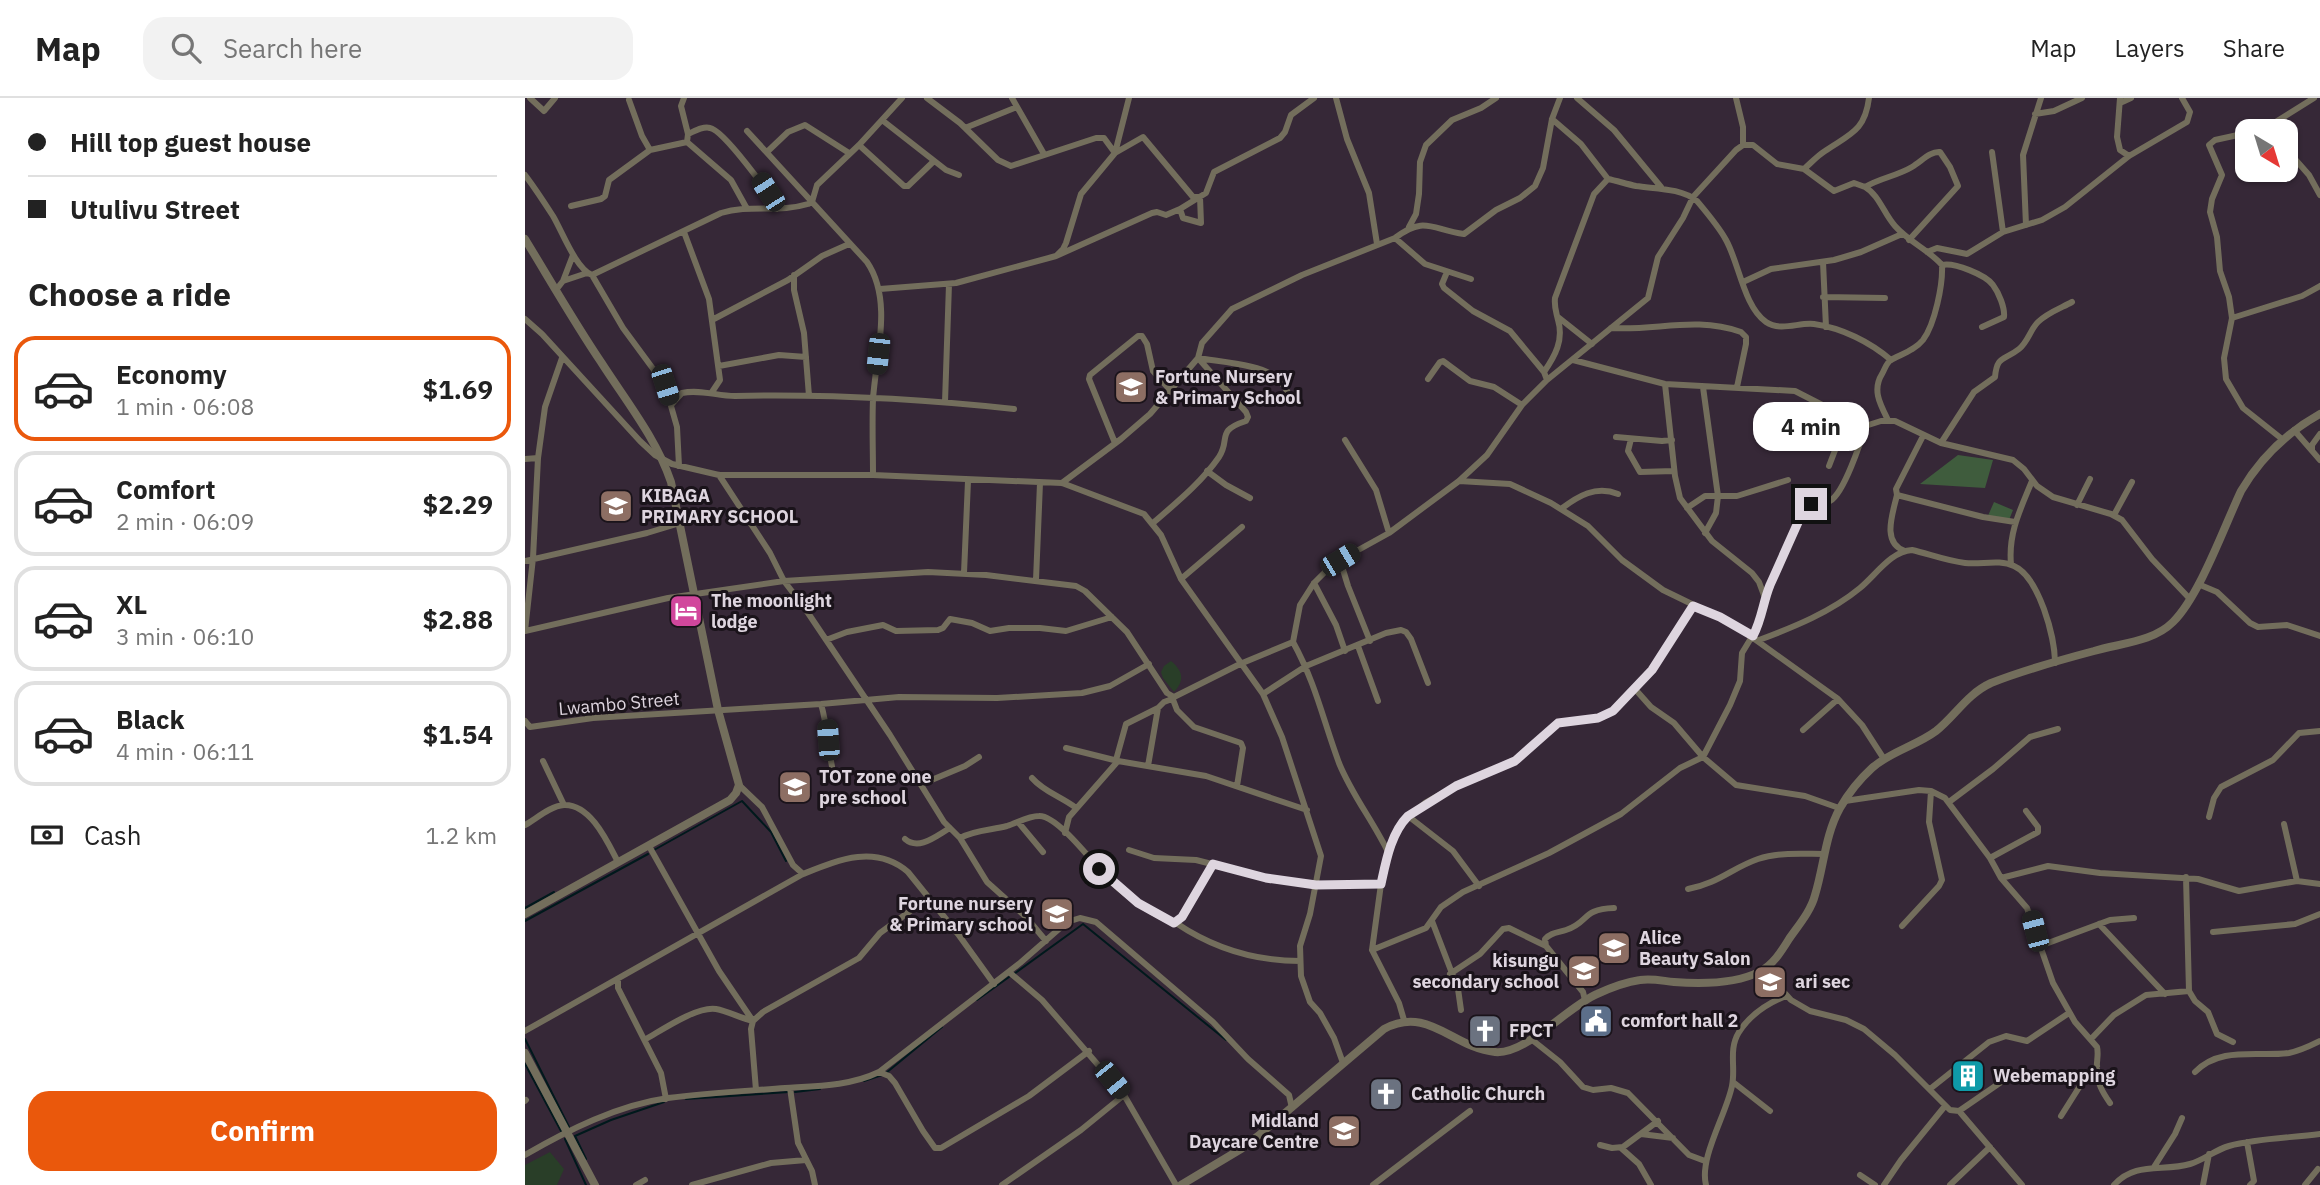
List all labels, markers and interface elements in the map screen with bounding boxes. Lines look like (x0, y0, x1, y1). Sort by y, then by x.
search box (143, 17, 633, 80)
text: Map (35, 27, 101, 70)
icon: search (167, 29, 205, 67)
text: Search here (223, 31, 362, 65)
text: Map (2030, 32, 2077, 64)
text: Layers (2115, 32, 2185, 64)
text: Share (2223, 32, 2285, 64)
north arrow (2235, 119, 2298, 182)
map controls (2235, 119, 2298, 182)
text: Hill top guest house (70, 125, 311, 159)
car (748, 169, 789, 215)
text: Utulivu Street (70, 192, 240, 226)
text: Choose a ride (28, 273, 231, 315)
car (866, 332, 891, 376)
icon: car (32, 357, 95, 420)
text: Economy (116, 357, 227, 391)
car (649, 362, 682, 408)
place label: Fortune Nursery & Primary School (1155, 365, 1301, 409)
school or university icon: Fortune Nursery & Primary School (1112, 368, 1150, 406)
text: $1.69 (423, 372, 493, 406)
text: 1 min · 06:08 (116, 391, 254, 421)
callout: 4 min (1753, 402, 1869, 452)
text: 4 min (1781, 411, 1841, 441)
icon: car (32, 472, 95, 535)
text: Comfort (116, 472, 215, 506)
place label: KIBAGA PRIMARY SCHOOL (641, 484, 798, 528)
text: $2.29 (423, 487, 493, 521)
school or university icon: KIBAGA PRIMARY SCHOOL (597, 487, 635, 525)
route end (1795, 488, 1827, 520)
text: 2 min · 06:09 (116, 506, 254, 536)
car (1317, 540, 1364, 580)
icon: car (32, 587, 95, 650)
text: XL (116, 587, 147, 621)
place label: The moonlight lodge (711, 589, 832, 633)
hotel icon: The moonlight lodge (667, 592, 705, 630)
text: $2.88 (423, 602, 493, 636)
text: 3 min · 06:10 (116, 621, 254, 651)
street label: Lwambo Street (557, 687, 681, 720)
icon: car (32, 702, 95, 765)
text: Black (116, 702, 184, 736)
text: $1.54 (423, 717, 493, 751)
car (817, 718, 840, 762)
text: 4 min · 06:11 (116, 736, 254, 766)
place label: TOT zone one pre school (819, 765, 932, 809)
school or university icon: TOT zone one pre school (776, 768, 814, 806)
icon: cash (28, 816, 66, 854)
text: Cash (84, 818, 141, 852)
text: 1.2 km (426, 820, 497, 850)
route start (1083, 853, 1115, 885)
place label: Fortune nursery & Primary school (889, 892, 1034, 936)
school or university icon: Fortune nursery & Primary school (1038, 895, 1076, 933)
car (2020, 908, 2051, 954)
place label: Alice Beauty Salon (1639, 926, 1751, 970)
school or university icon: Alice Beauty Salon (1595, 929, 1633, 967)
place label: kisungu secondary school (1412, 949, 1560, 993)
school or university icon: kisungu secondary school (1565, 952, 1603, 990)
school or university icon: ari sec (1751, 963, 1789, 1001)
place label: ari sec (1795, 970, 1850, 993)
public building icon: comfort hall 2 (1577, 1002, 1615, 1040)
place label: comfort hall 2 (1621, 1009, 1738, 1032)
church icon: FPCT (1466, 1012, 1504, 1050)
place label: FPCT (1509, 1019, 1554, 1042)
car (1091, 1057, 1134, 1103)
building icon: Webemapping (1949, 1057, 1987, 1095)
place label: Webemapping (1993, 1064, 2115, 1087)
church icon: Catholic Church (1367, 1075, 1405, 1113)
place label: Catholic Church (1411, 1082, 1545, 1105)
button: Confirm (28, 1091, 497, 1171)
place label: Midland Daycare Centre (1189, 1109, 1319, 1153)
school or university icon: Midland Daycare Centre (1325, 1112, 1363, 1150)

